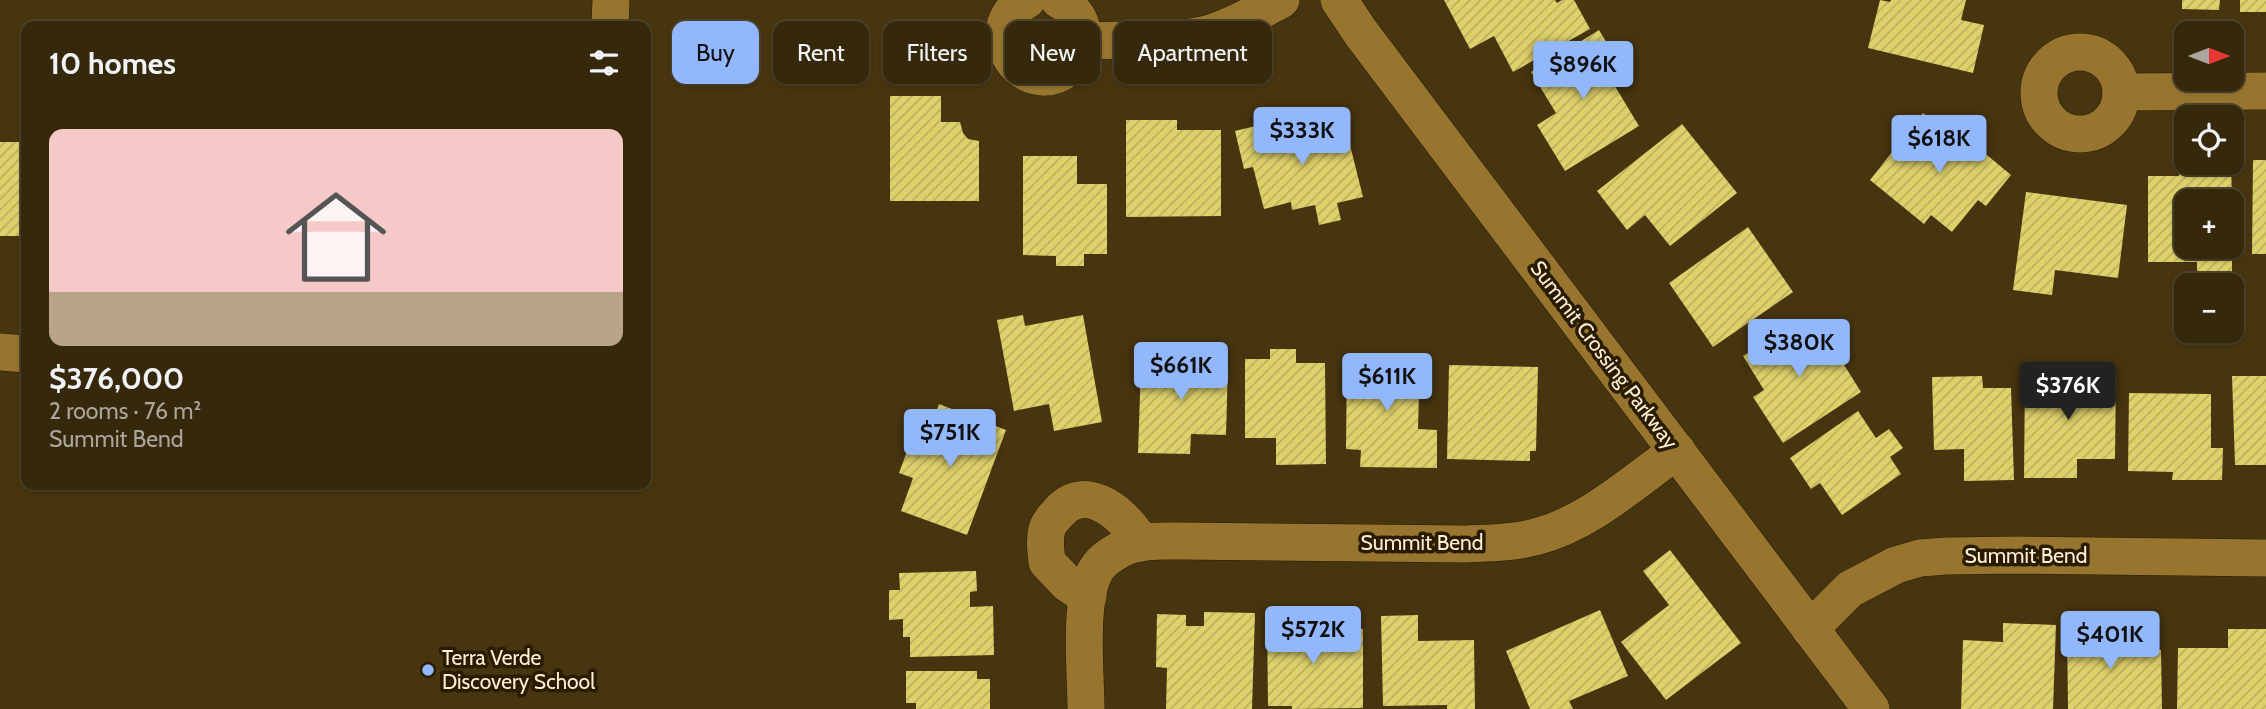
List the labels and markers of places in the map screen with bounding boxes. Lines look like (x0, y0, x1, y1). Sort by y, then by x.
pin: $896K (1534, 42, 1632, 101)
pin: $333K (1253, 108, 1351, 167)
pin: $618K (1890, 116, 1988, 175)
pin: $380K (1750, 320, 1848, 379)
pin: $661K (1132, 342, 1230, 402)
pin: $611K (1338, 354, 1436, 413)
pin: $376K (2019, 362, 2117, 422)
pin: $751K (901, 410, 999, 469)
pin: $572K (1264, 606, 1362, 666)
pin: $401K (2061, 612, 2159, 671)
place label: Terra Verde Discovery School (442, 645, 595, 694)
marker: Terra Verde Discovery School (420, 662, 436, 678)

